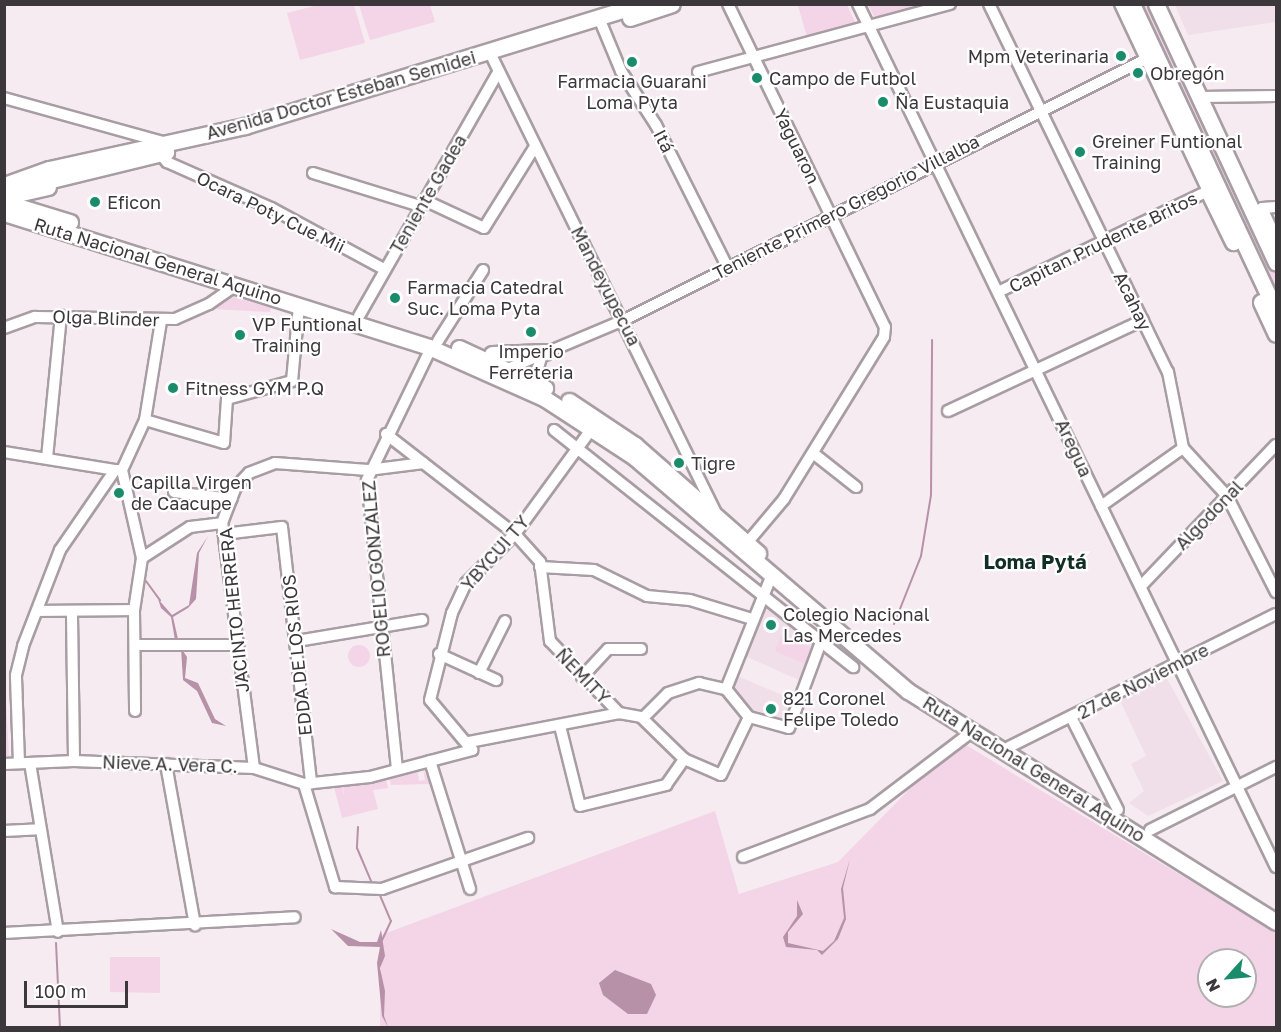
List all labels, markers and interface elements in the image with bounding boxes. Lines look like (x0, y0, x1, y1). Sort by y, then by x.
place label: Mpm Veterinaria (968, 45, 1109, 67)
street label: Avenida Doctor Esteban Semidei (204, 46, 478, 144)
marker: Mpm Veterinaria (1114, 49, 1128, 63)
marker: Farmacia Guarani Loma Pyta (625, 55, 639, 69)
place label: Obregón (1150, 62, 1225, 84)
marker: Obregón (1131, 66, 1145, 80)
place label: Campo de Futbol (769, 67, 916, 89)
place label: Farmacia Guarani Loma Pyta (557, 71, 707, 113)
marker: Campo de Futbol (750, 71, 764, 85)
place label: Ña Eustaquia (895, 91, 1009, 113)
marker: Ña Eustaquia (876, 95, 890, 109)
street label: Yaguaron (770, 105, 824, 187)
street label: Itá (649, 126, 679, 156)
street label: Teniente Primero Gregorio Villalba (709, 130, 983, 284)
street label: Teniente Gadea (385, 131, 471, 257)
place label: Greiner Funtional Training (1092, 131, 1242, 174)
marker: Greiner Funtional Training (1073, 145, 1087, 159)
street label: Ocara Poty Cue Mii (193, 167, 349, 257)
street label: Capitan Prudente Britos (1005, 187, 1201, 297)
place label: Eficon (107, 191, 161, 213)
marker: Eficon (88, 195, 102, 209)
street label: Ruta Nacional General Aquino (32, 213, 284, 309)
street label: Mandeyupecua (567, 223, 645, 349)
street label: Acahay (1110, 268, 1156, 334)
place label: Farmacia Catedral Suc. Loma Pyta (407, 277, 564, 320)
marker: Farmacia Catedral Suc. Loma Pyta (388, 291, 402, 305)
street label: Olga Blinder (52, 305, 160, 331)
place label: VP Funtional Training (252, 314, 363, 356)
marker: Imperio Ferreteria (524, 325, 538, 339)
marker: VP Funtional Training (233, 328, 247, 342)
place label: Imperio Ferreteria (489, 341, 573, 384)
place label: Fitness GYM P.Q (185, 377, 324, 399)
marker: Fitness GYM P.Q (166, 381, 180, 395)
street label: Aregua (1051, 416, 1097, 480)
place label: Tigre (691, 452, 735, 474)
marker: Tigre (672, 456, 686, 470)
place label: Capilla Virgen de Caacupe (131, 472, 252, 514)
street label: Algodonal (1171, 476, 1247, 554)
street label: ROGELIO GONZALEZ (358, 480, 394, 658)
marker: Capilla Virgen de Caacupe (112, 486, 126, 500)
street label: YBYCUI TY (456, 511, 534, 595)
street label: JACINTO HERRERA (215, 526, 253, 694)
district label: Loma Pytá (983, 549, 1087, 573)
street label: EDDA DE LOS RIOS (278, 573, 316, 737)
place label: Colegio Nacional Las Mercedes (783, 604, 930, 646)
marker: Colegio Nacional Las Mercedes (764, 618, 778, 632)
street label: 27 de Noviembre (1074, 639, 1212, 723)
street label: ÑEMITY (551, 644, 615, 708)
place label: 821 Coronel Felipe Toledo (783, 688, 899, 730)
street label: Ruta Nacional General Aquino (919, 692, 1149, 846)
marker: 821 Coronel Felipe Toledo (764, 702, 778, 716)
street label: Nieve A. Vera C. (102, 751, 238, 777)
north arrow (1197, 948, 1257, 1008)
scale bar (27, 969, 130, 1007)
text: N (1201, 975, 1224, 995)
text: 100 m (35, 980, 86, 1002)

